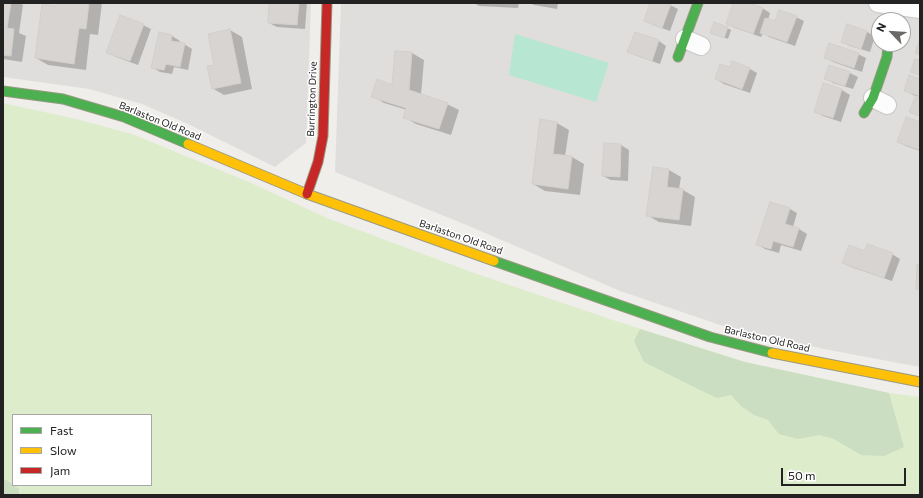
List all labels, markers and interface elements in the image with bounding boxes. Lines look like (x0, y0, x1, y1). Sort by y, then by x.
north arrow (871, 12, 911, 52)
text: N (873, 21, 888, 34)
street label: Burrington Drive (305, 61, 319, 137)
street label: Barlaston Old Road (117, 99, 203, 143)
street label: Barlaston Old Road (418, 217, 504, 257)
street label: Barlaston Old Road (723, 323, 811, 355)
legend (12, 414, 152, 486)
text: Fast (50, 423, 73, 437)
text: Slow (50, 443, 77, 457)
scale bar (783, 460, 908, 486)
text: Jam (50, 463, 70, 477)
text: 50 m (788, 468, 816, 482)

